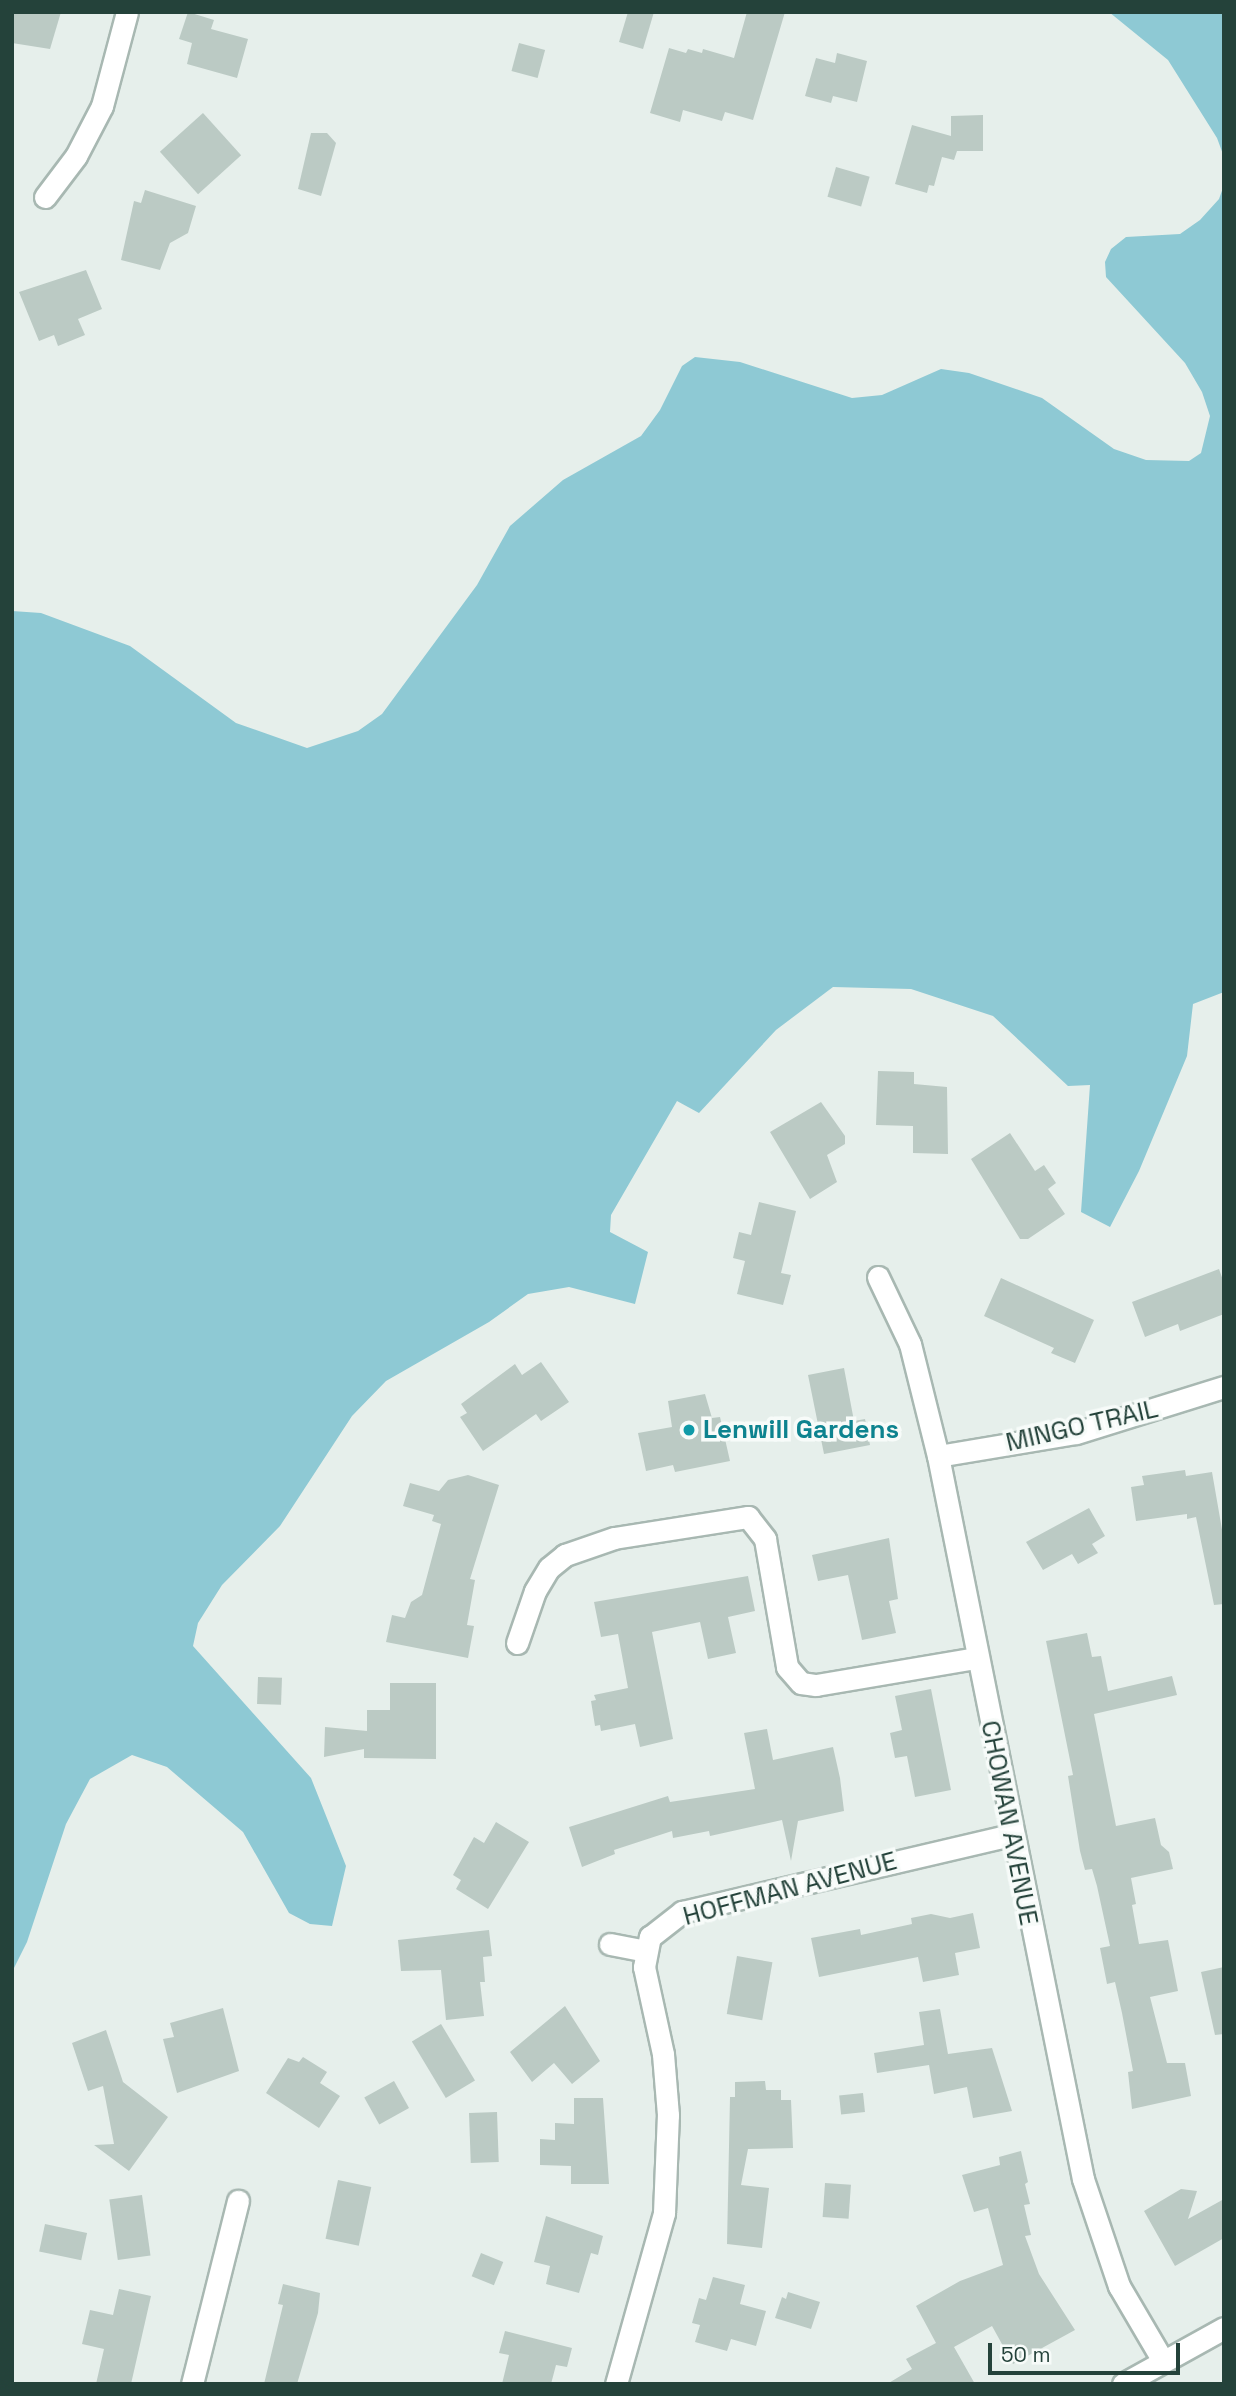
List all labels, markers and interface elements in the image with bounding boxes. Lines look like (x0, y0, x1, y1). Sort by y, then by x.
street label: MINGO TRAIL (1003, 1393, 1161, 1459)
place label: Lenwill Gardens (703, 1414, 899, 1446)
marker: Lenwill Gardens (681, 1422, 697, 1438)
street label: CHOWAN AVENUE (974, 1718, 1044, 1928)
street label: HOFFMAN AVENUE (680, 1845, 900, 1933)
scale bar (991, 2330, 1184, 2374)
text: 50 m (1001, 2341, 1051, 2368)

